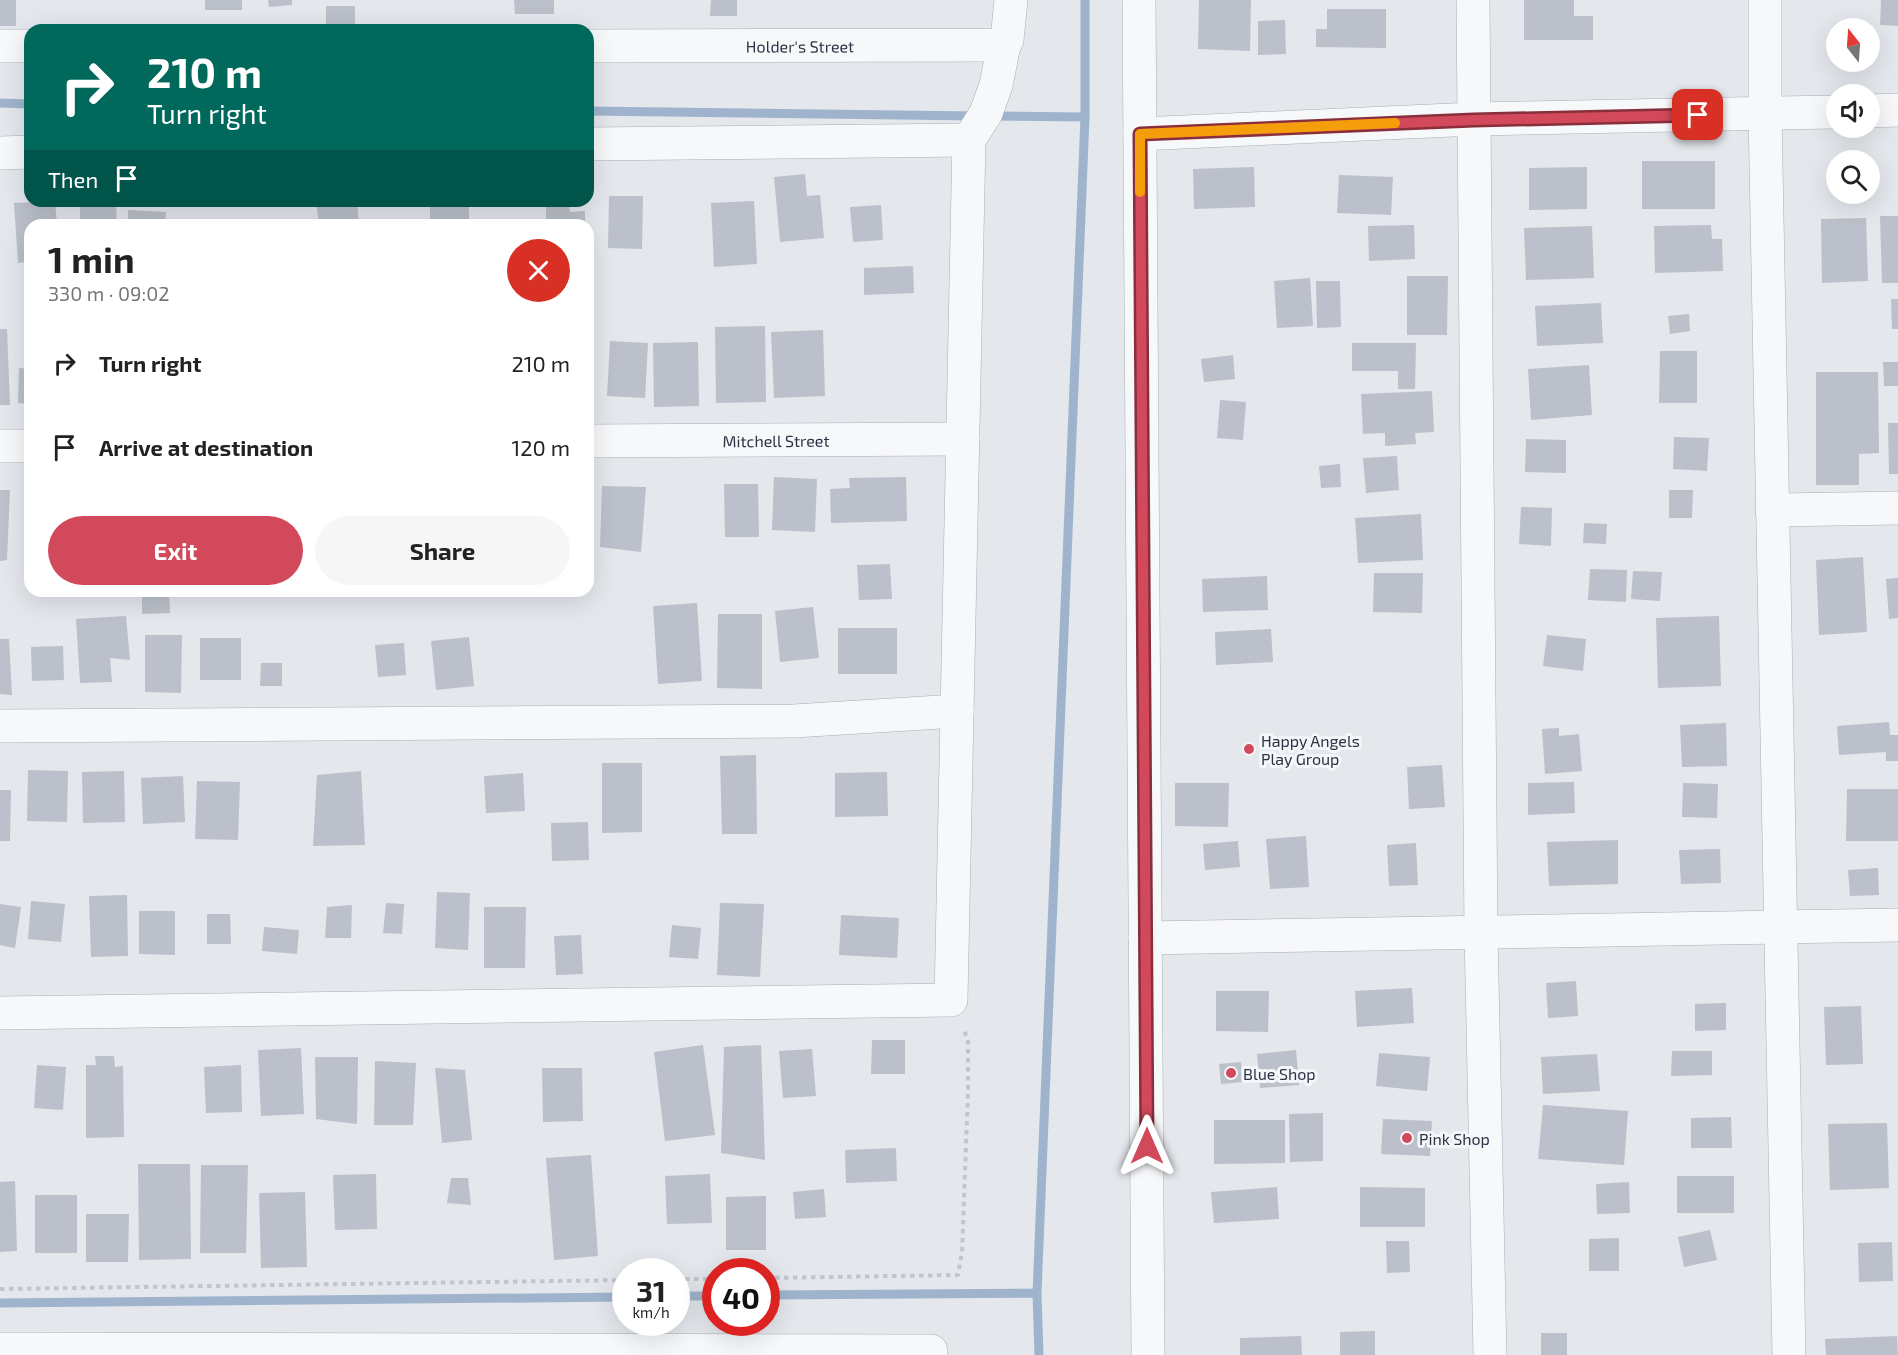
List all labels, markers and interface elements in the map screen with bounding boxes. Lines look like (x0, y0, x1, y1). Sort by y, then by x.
north arrow (1826, 18, 1880, 72)
map controls (1826, 18, 1880, 204)
street label: Holder's Street (746, 36, 854, 55)
text: 210 m (147, 46, 262, 96)
icon: right (48, 48, 126, 126)
button: sound (1826, 84, 1880, 138)
pin (1672, 89, 1723, 140)
text: Turn right (147, 97, 267, 129)
icon: arrive (1681, 98, 1714, 131)
button: search (1826, 150, 1880, 204)
icon: arrive (110, 162, 143, 195)
text: Then (48, 166, 98, 192)
text: 1 min (48, 237, 135, 280)
button: close (507, 239, 570, 302)
text: 330 m · 09:02 (48, 281, 169, 305)
icon: right (48, 347, 81, 380)
text: Turn right (99, 350, 201, 376)
text: 210 m (511, 350, 570, 376)
street label: Mitchell Street (722, 430, 830, 450)
icon: arrive (48, 431, 81, 464)
text: Arrive at destination (99, 434, 313, 460)
text: 120 m (511, 434, 570, 460)
button: Exit (48, 516, 303, 585)
button: Share (315, 516, 570, 585)
place label: Happy Angels Play Group (1261, 731, 1360, 768)
marker: Happy Angels Play Group (1242, 742, 1256, 756)
place label: Blue Shop (1243, 1064, 1316, 1083)
marker: Blue Shop (1224, 1066, 1238, 1080)
position arrow (1115, 1114, 1179, 1178)
place label: Pink Shop (1419, 1129, 1490, 1148)
marker: Pink Shop (1400, 1131, 1414, 1145)
speed limit sign: 40 (702, 1258, 780, 1336)
text: 31 (636, 1272, 666, 1308)
text: km/h (632, 1303, 670, 1321)

